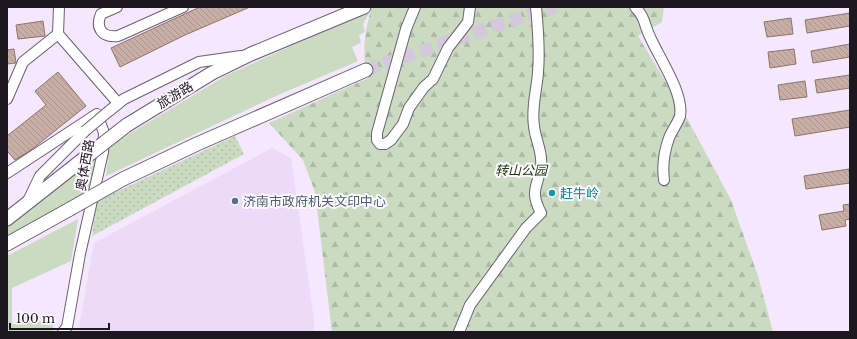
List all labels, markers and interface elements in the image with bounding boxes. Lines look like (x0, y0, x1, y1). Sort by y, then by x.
street label: 旅游路 (154, 78, 196, 112)
street label: 奥体西路 (72, 138, 98, 192)
park label: 转山公园 (495, 162, 549, 179)
place label: 赶牛岭 (560, 185, 599, 202)
marker: 赶牛岭 (547, 188, 557, 198)
place label: 济南市政府机关文印中心 (243, 193, 386, 210)
marker: 济南市政府机关文印中心 (230, 196, 240, 206)
scale bar (10, 305, 109, 331)
text: 100 m (16, 311, 55, 326)

